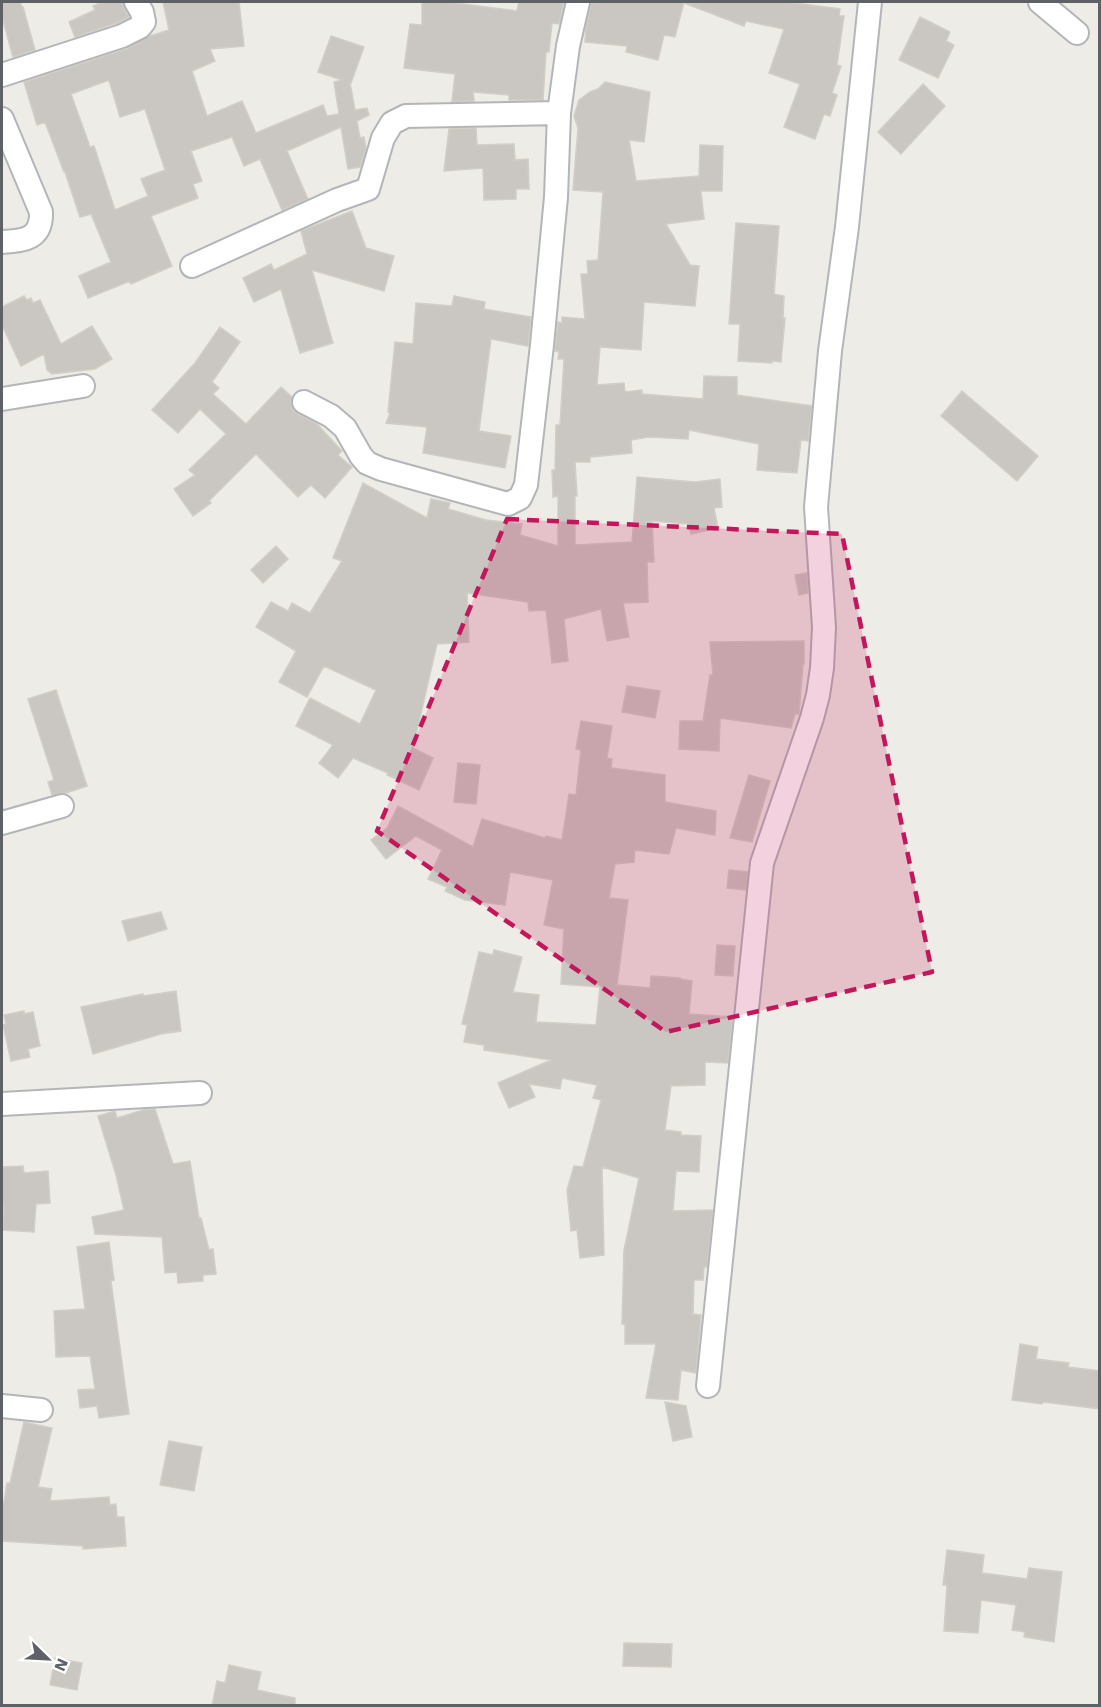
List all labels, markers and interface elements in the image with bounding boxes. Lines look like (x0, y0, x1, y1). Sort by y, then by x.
north arrow (18, 1629, 78, 1689)
text: N (50, 1656, 72, 1674)

